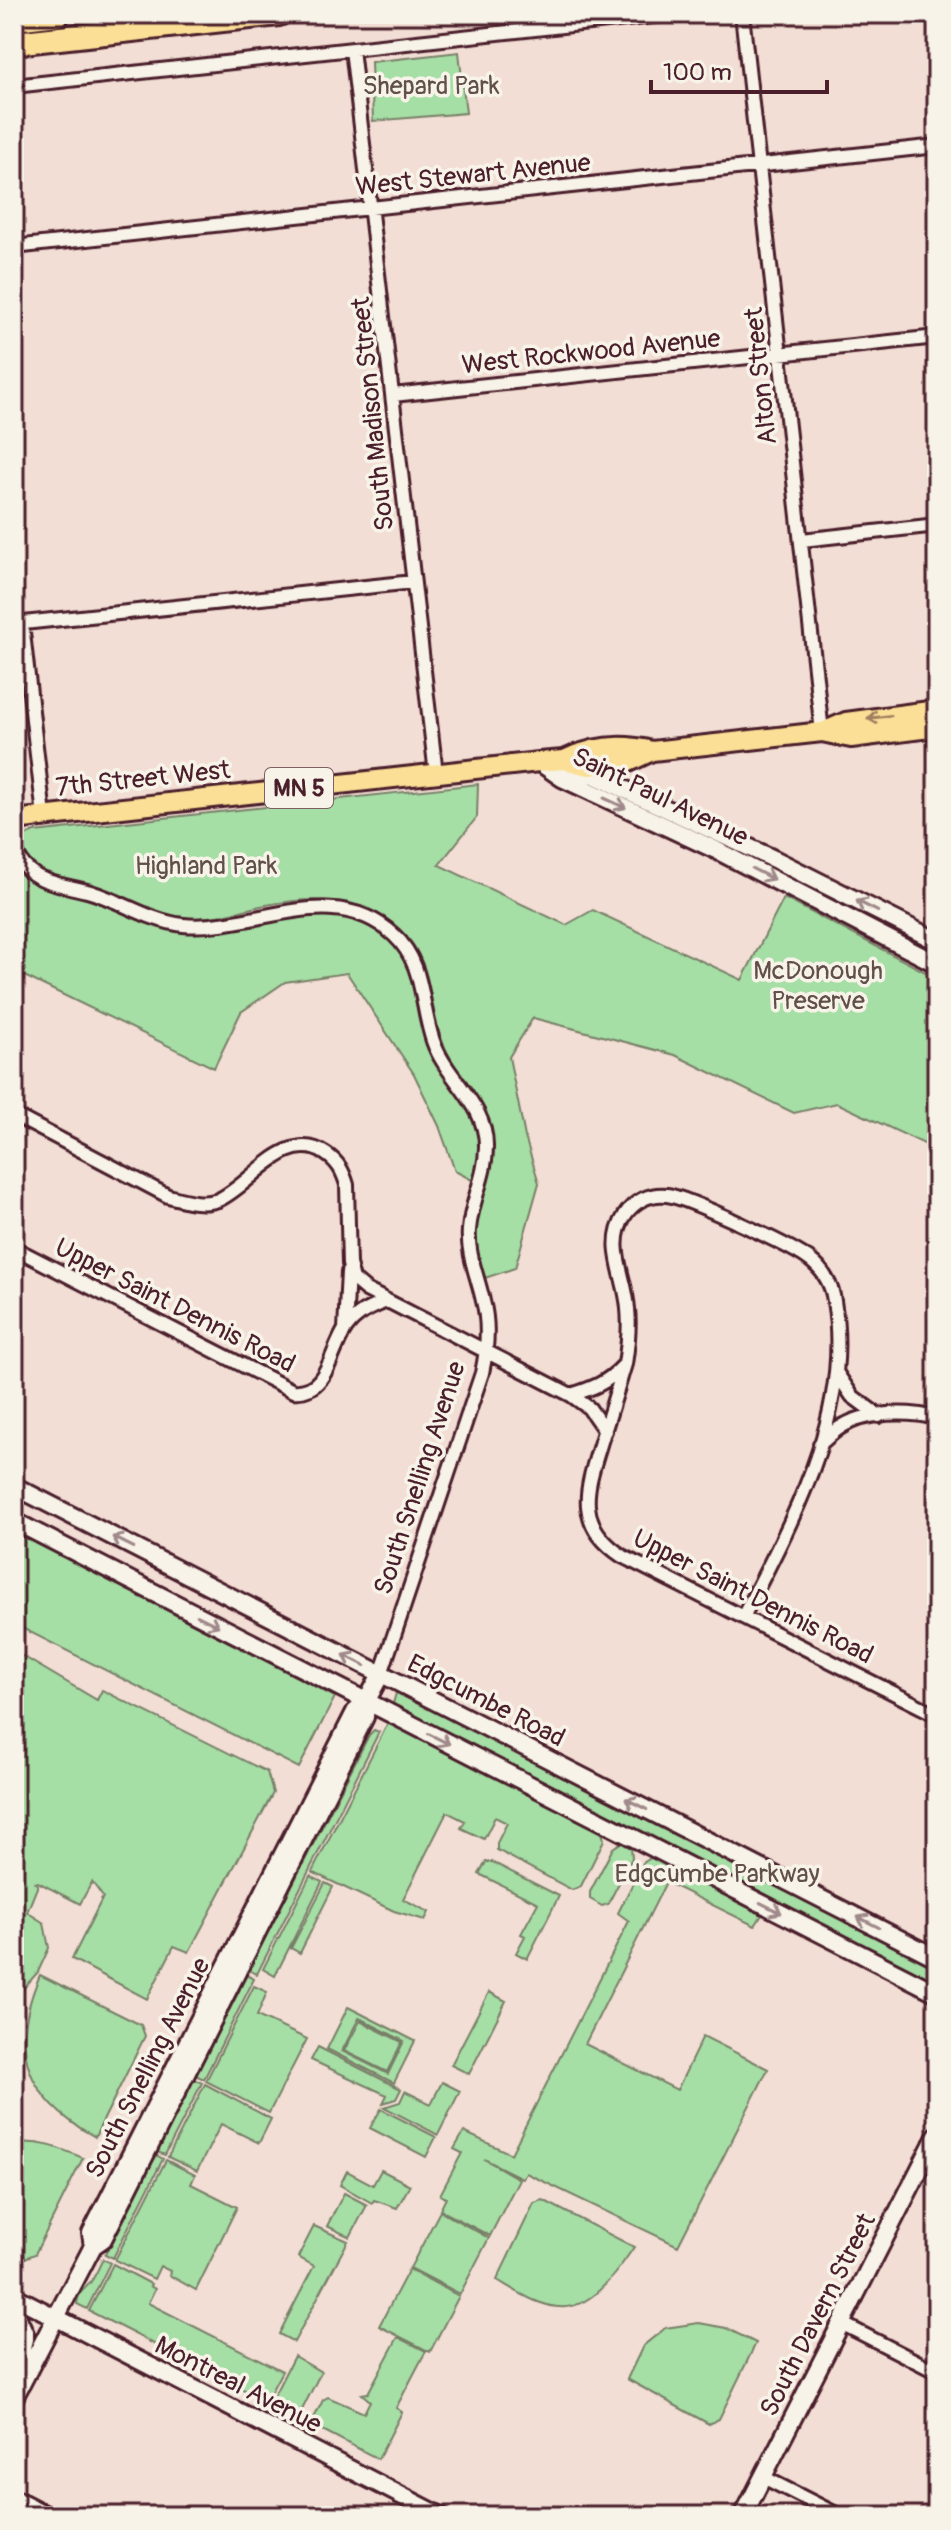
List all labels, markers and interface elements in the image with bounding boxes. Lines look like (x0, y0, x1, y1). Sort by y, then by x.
scale bar (651, 44, 827, 94)
text: 100 m (663, 58, 732, 87)
park label: Shepard Park (362, 70, 500, 102)
street label: West Stewart Avenue (354, 147, 592, 203)
street label: South Madison Street (345, 295, 401, 532)
street label: Alton Street (738, 305, 784, 446)
street label: West Rockwood Avenue (460, 322, 722, 381)
one-way arrow (866, 710, 892, 725)
street label: Saint Paul Avenue (567, 741, 753, 854)
street label: 7th Street West (54, 754, 232, 804)
road number: MN 5 (265, 768, 333, 808)
one-way arrow (602, 796, 626, 811)
park label: Highland Park (135, 850, 278, 882)
one-way arrow (750, 866, 774, 882)
one-way arrow (856, 898, 880, 913)
park label: McDonough Preserve (753, 955, 883, 1017)
street label: Upper Saint Dennis Road (49, 1231, 301, 1381)
street label: South Snelling Avenue (367, 1357, 473, 1599)
street label: Upper Saint Dennis Road (627, 1522, 879, 1672)
one-way arrow (112, 1533, 136, 1549)
one-way arrow (195, 1613, 219, 1629)
street label: Edgcumbe Road (402, 1648, 570, 1754)
one-way arrow (343, 1652, 367, 1668)
one-way arrow (427, 1732, 451, 1748)
one-way arrow (624, 1796, 648, 1812)
park label: Edgcumbe Parkway (614, 1858, 820, 1890)
one-way arrow (758, 1901, 782, 1917)
one-way arrow (856, 1914, 880, 1930)
street label: South Snelling Avenue (79, 1952, 218, 2184)
street label: South Davern Street (753, 2208, 883, 2422)
street label: Montreal Avenue (149, 2329, 327, 2441)

